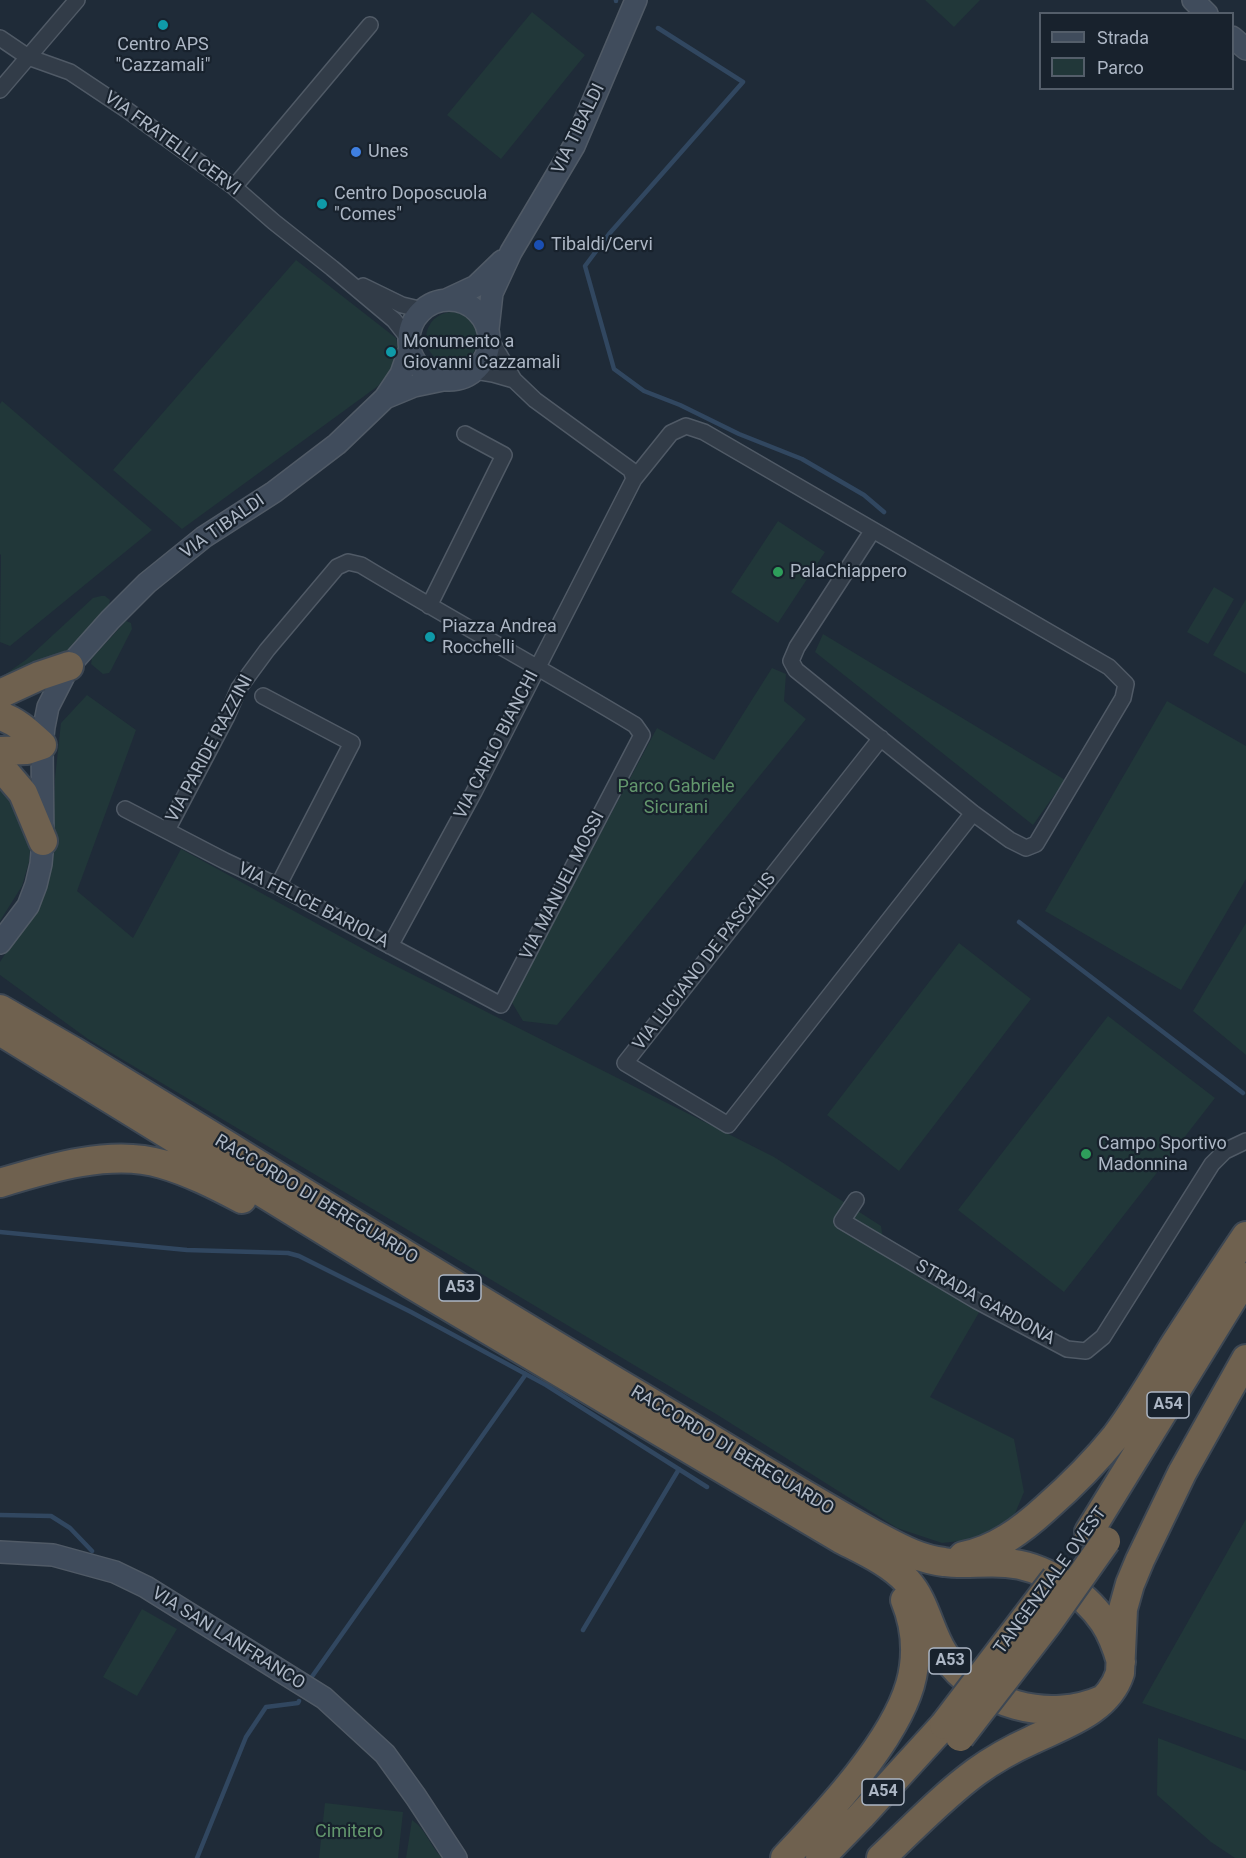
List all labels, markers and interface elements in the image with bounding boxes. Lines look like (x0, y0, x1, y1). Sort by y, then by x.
legend (1039, 12, 1234, 90)
marker: Centro APS "Cazzamali" (156, 18, 170, 32)
text: Strada (1097, 27, 1149, 48)
place label: Centro APS "Cazzamali" (115, 34, 211, 76)
text: Parco (1097, 57, 1144, 78)
street label: VIA TIBALDI (548, 80, 610, 178)
street label: VIA FRATELLI CERVI (100, 87, 244, 201)
place label: Unes (368, 141, 408, 163)
marker: Unes (349, 145, 363, 159)
place label: Centro Doposcuola "Comes" (334, 183, 487, 226)
marker: Centro Doposcuola "Comes" (315, 197, 329, 211)
place label: Tibaldi/Cervi (551, 234, 653, 256)
marker: Tibaldi/Cervi (532, 238, 546, 252)
place label: Monumento a Giovanni Cazzamali (403, 331, 560, 374)
marker: Monumento a Giovanni Cazzamali (384, 345, 398, 359)
street label: VIA TIBALDI (177, 490, 269, 564)
place label: PalaChiappero (790, 561, 907, 583)
marker: PalaChiappero (771, 565, 785, 579)
place label: Piazza Andrea Rocchelli (442, 616, 557, 658)
marker: Piazza Andrea Rocchelli (423, 630, 437, 644)
street label: VIA CARLO BIANCHI (450, 667, 544, 823)
street label: VIA PARIDE RAZZINI (162, 671, 258, 827)
park label: Parco Gabriele Sicurani (617, 776, 735, 818)
street label: VIA MANUEL MOSSI (516, 808, 610, 964)
street label: VIA FELICE BARIOLA (234, 859, 392, 953)
street label: VIA LUCIANO DE PASCALIS (629, 869, 781, 1055)
street label: RACCORDO DI BEREGUARDO (211, 1131, 421, 1269)
place label: Campo Sportivo Madonnina (1098, 1133, 1227, 1176)
marker: Campo Sportivo Madonnina (1079, 1147, 1093, 1161)
street label: STRADA GARDONA (911, 1256, 1059, 1350)
road number: A53 (439, 1275, 481, 1301)
street label: RACCORDO DI BEREGUARDO (627, 1382, 837, 1520)
road number: A54 (1147, 1392, 1189, 1418)
street label: TANGENZIALE OVEST (990, 1503, 1112, 1659)
street label: VIA SAN LANFRANCO (147, 1583, 309, 1695)
road number: A53 (929, 1648, 971, 1674)
road number: A54 (862, 1779, 904, 1805)
park label: Cimitero (315, 1821, 383, 1843)

